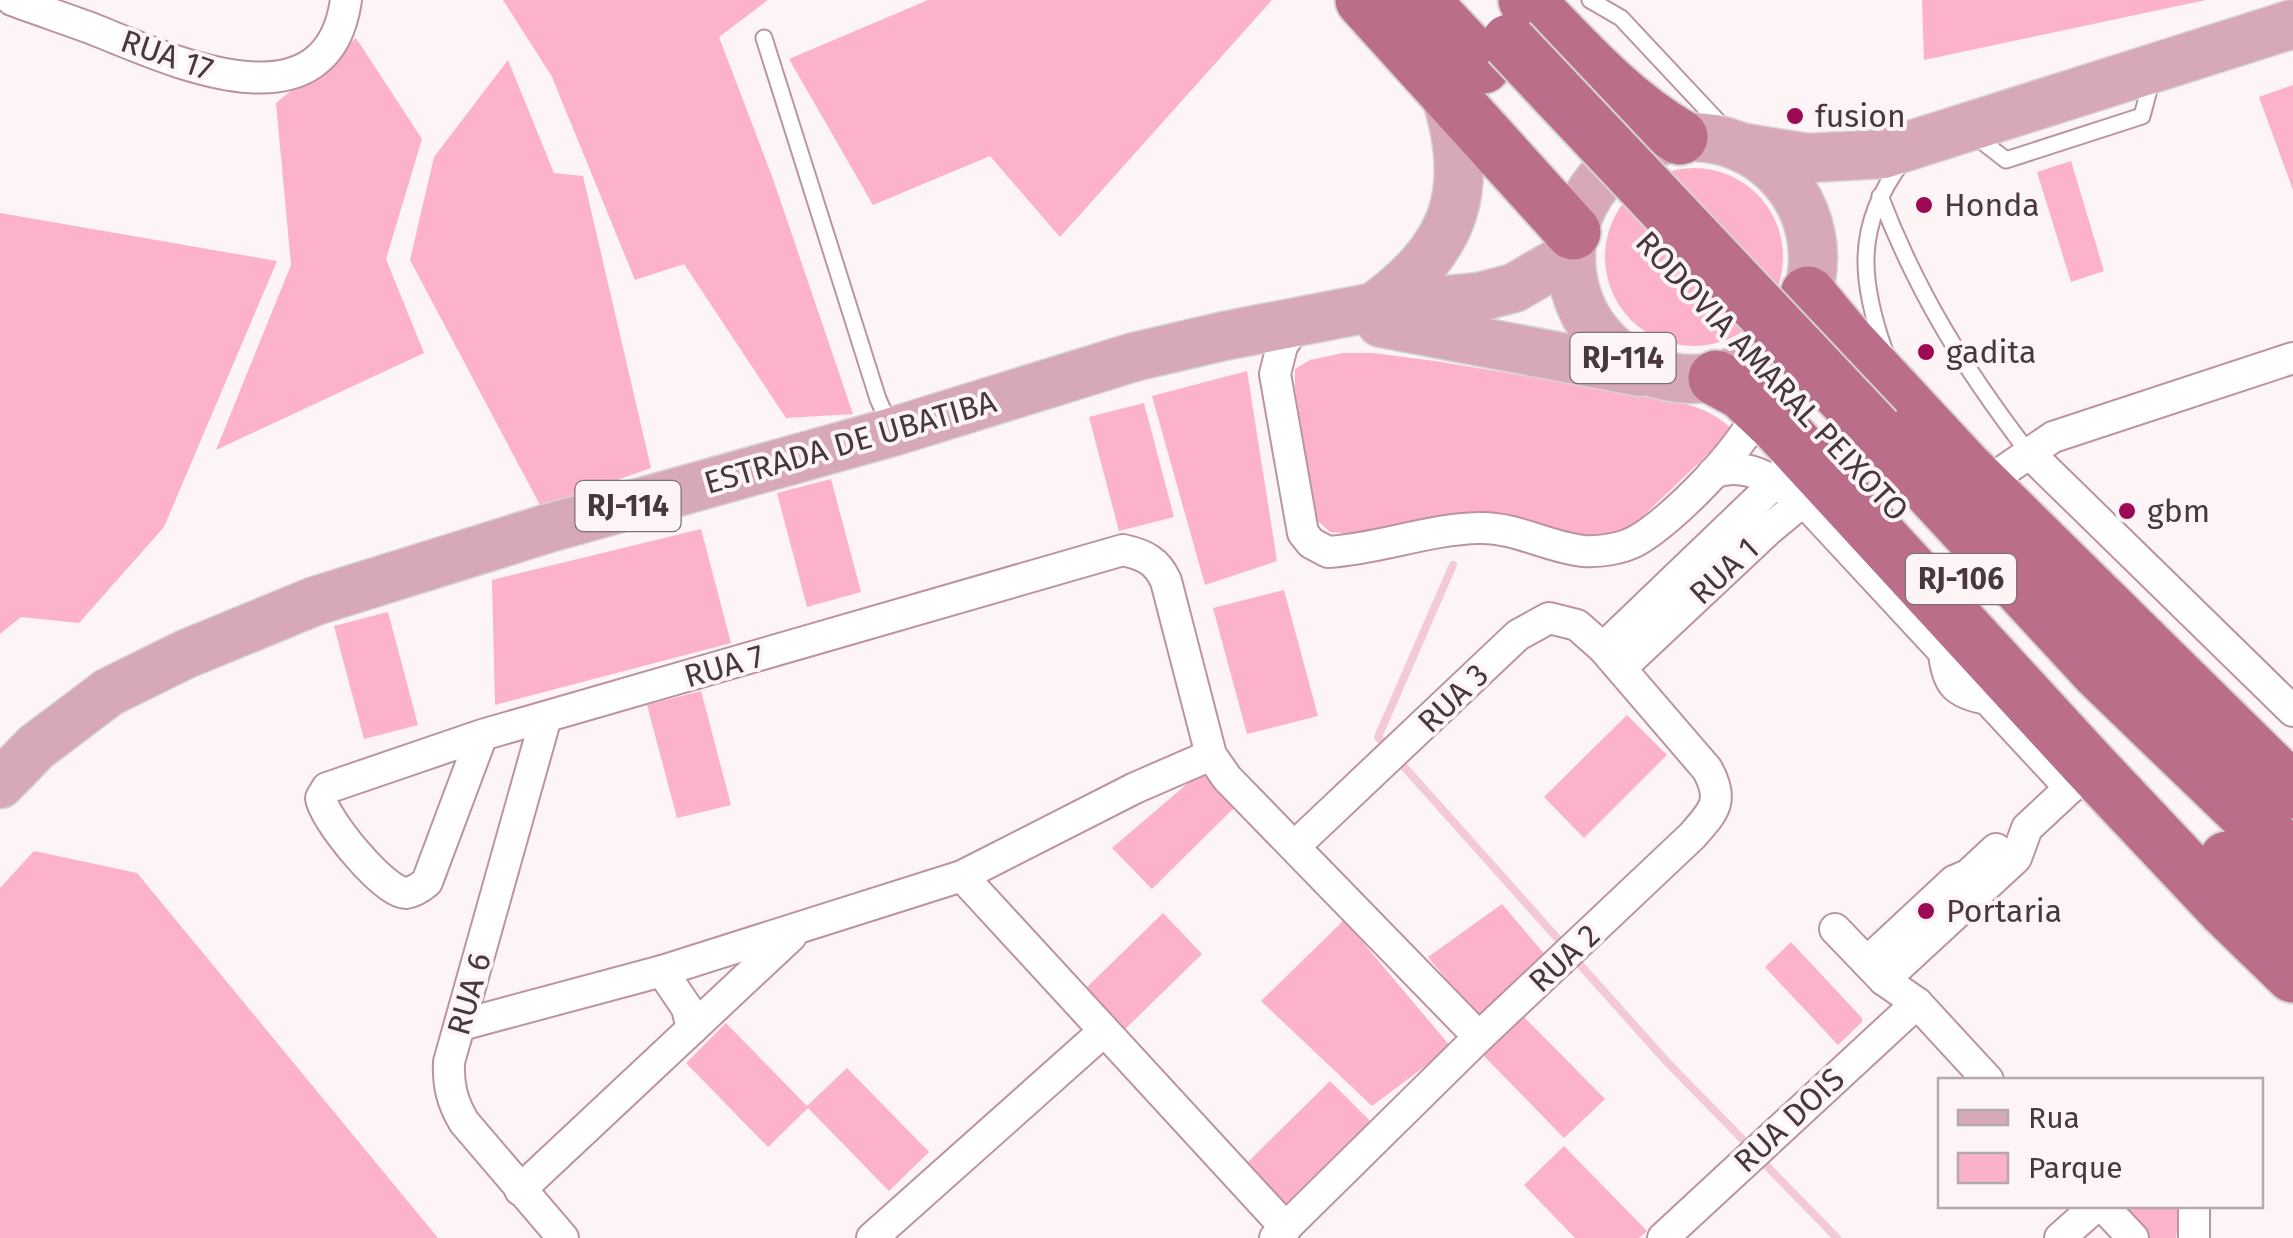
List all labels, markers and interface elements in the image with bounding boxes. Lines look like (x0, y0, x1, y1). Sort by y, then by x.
street label: RUA 17 (116, 22, 218, 88)
place label: fusion (1815, 97, 1906, 135)
marker: fusion (1784, 105, 1806, 127)
place label: Honda (1944, 186, 2040, 224)
marker: Honda (1913, 194, 1935, 216)
street label: RODOVIA AMARAL PEIXOTO (1628, 223, 1916, 529)
road number: RJ-114 (1570, 333, 1676, 383)
place label: gadita (1946, 333, 2036, 371)
marker: gadita (1915, 341, 1937, 363)
street label: ESTRADA DE UBATIBA (700, 382, 1001, 502)
road number: RJ-114 (576, 481, 680, 531)
place label: gbm (2147, 492, 2210, 530)
marker: gbm (2116, 500, 2138, 522)
street label: RUA 1 (1682, 530, 1766, 612)
road number: RJ-106 (1906, 554, 2016, 604)
street label: RUA 7 (680, 637, 768, 695)
street label: RUA 3 (1410, 656, 1496, 740)
place label: Portaria (1946, 892, 2062, 930)
marker: Portaria (1915, 900, 1937, 922)
street label: RUA 2 (1521, 916, 1607, 1000)
street label: RUA 6 (439, 948, 499, 1040)
street label: RUA DOIS (1726, 1060, 1852, 1180)
legend (1938, 1078, 2263, 1208)
text: Rua (2028, 1100, 2080, 1136)
text: Parque (2028, 1150, 2123, 1186)

